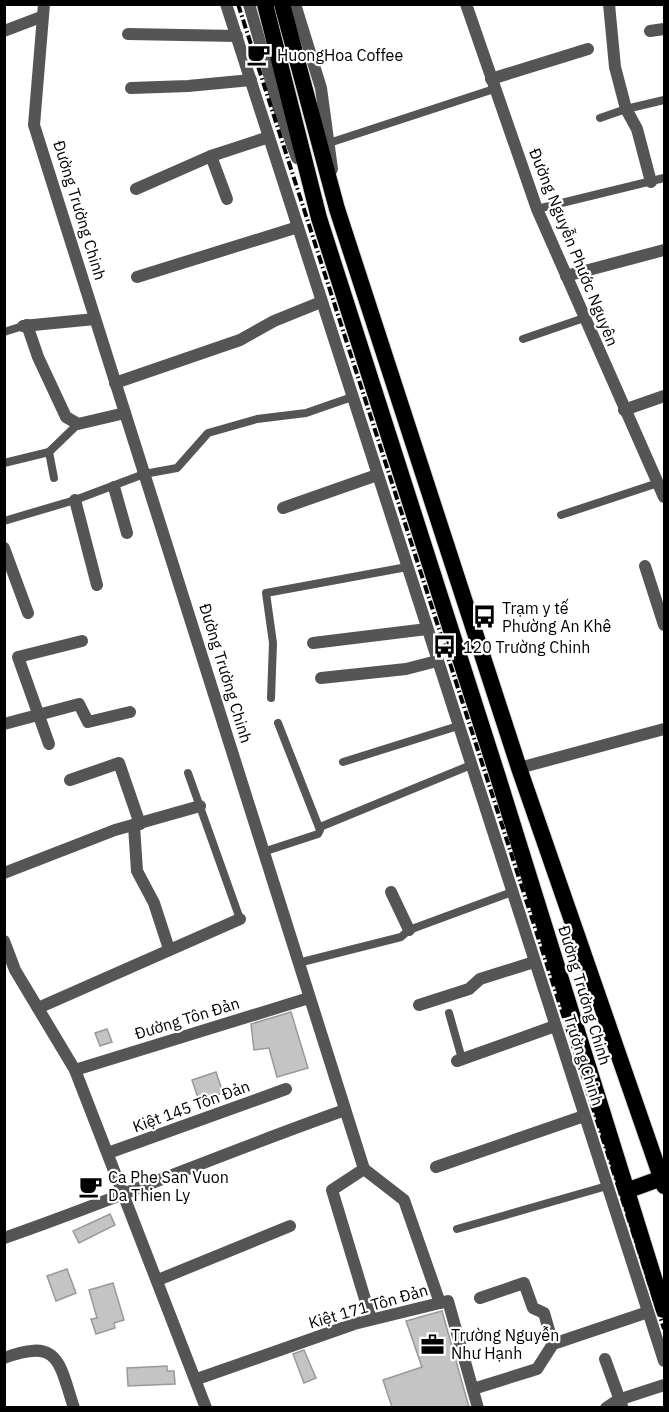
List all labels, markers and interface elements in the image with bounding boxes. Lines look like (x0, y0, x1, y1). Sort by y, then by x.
cafe icon: HuongHoa Coffee (246, 42, 272, 68)
place label: HuongHoa Coffee (277, 45, 403, 65)
street label: Đường Trường Chinh (49, 138, 111, 282)
street label: Đường Nguyễn Phước Nguyên (525, 145, 623, 349)
place label: Trạm y tế Phường An Khê (502, 598, 611, 636)
street label: Đường Trường Chinh (195, 601, 257, 745)
bus stop icon: Trạm y tế Phường An Khê (471, 604, 497, 630)
bus stop icon: 120 Trường Chinh (432, 634, 458, 660)
place label: 120 Trường Chinh (463, 637, 590, 657)
street label: Đường Trường Chinh (555, 923, 615, 1067)
street label: Đường Tôn Đản (132, 993, 242, 1043)
street label: Trường Chinh (560, 1012, 608, 1108)
street label: Kiệt 145 Tôn Đản (130, 1076, 252, 1136)
place label: Ca Phe San Vuon Da Thien Ly (108, 1167, 229, 1205)
cafe icon: Ca Phe San Vuon Da Thien Ly (77, 1173, 103, 1199)
street label: Kiệt 171 Tôn Đản (306, 1279, 430, 1333)
place label: Trường Nguyễn Như Hạnh (451, 1325, 559, 1363)
office icon: Trường Nguyễn Như Hạnh (420, 1331, 446, 1357)

